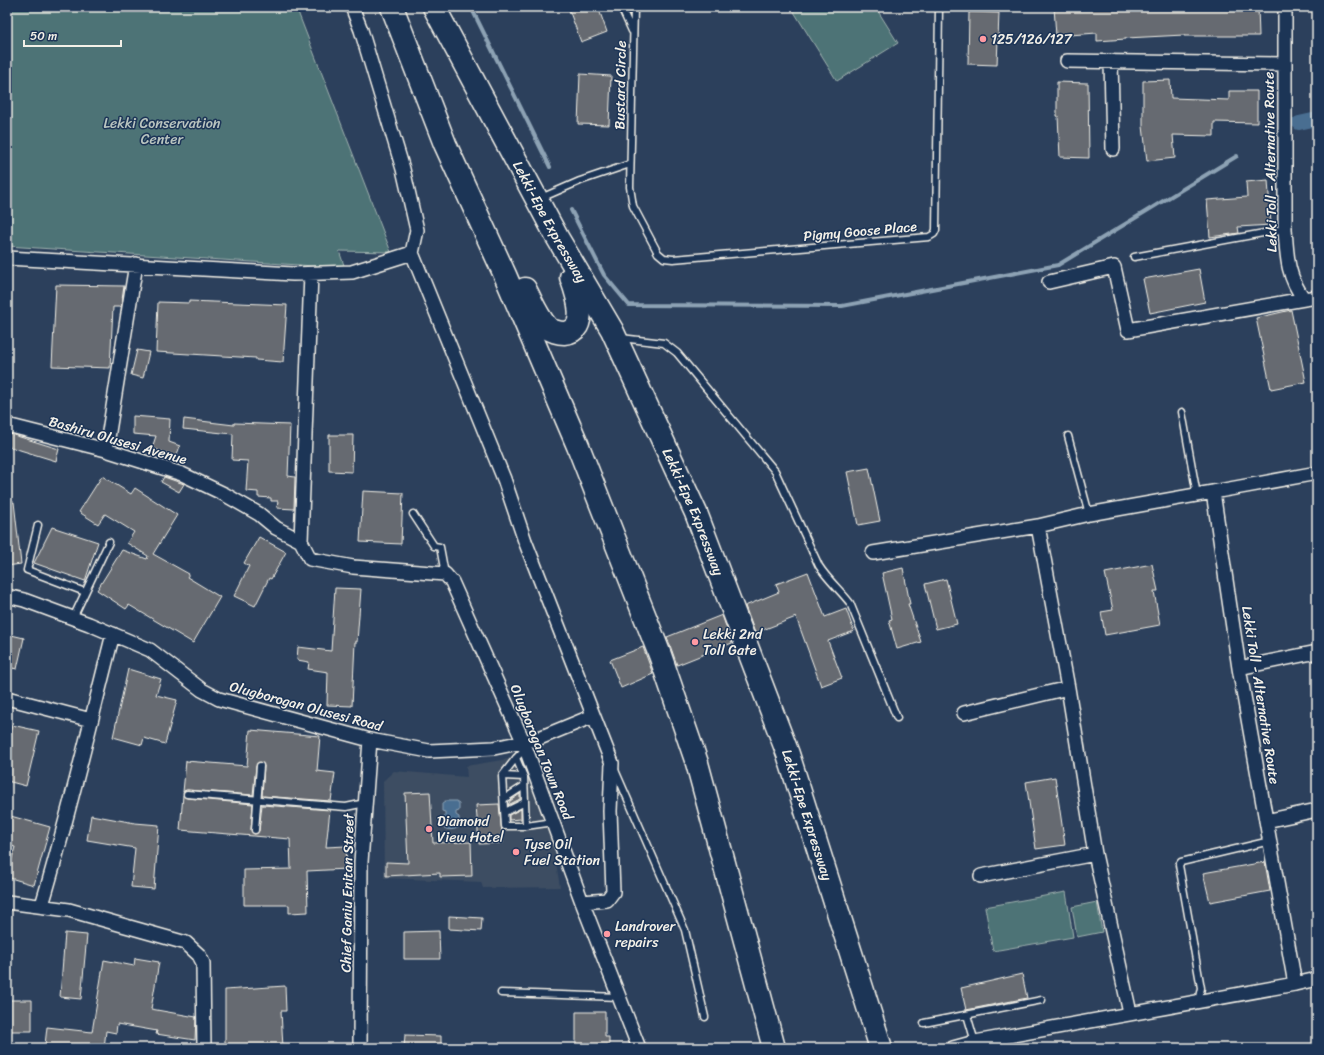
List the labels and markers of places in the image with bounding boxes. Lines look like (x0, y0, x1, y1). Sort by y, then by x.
place label: 125/126/127 (991, 27, 1073, 52)
marker: 125/126/127 (978, 34, 988, 44)
place label: Lekki 2nd Toll Gate (703, 622, 764, 663)
marker: Lekki 2nd Toll Gate (690, 637, 700, 647)
place label: Diamond View Hotel (437, 809, 505, 850)
marker: Diamond View Hotel (424, 824, 434, 834)
place label: Tyse Oil Fuel Station (524, 832, 601, 873)
marker: Tyse Oil Fuel Station (511, 847, 521, 857)
place label: Landrover repairs (615, 914, 677, 955)
marker: Landrover repairs (602, 929, 612, 939)

